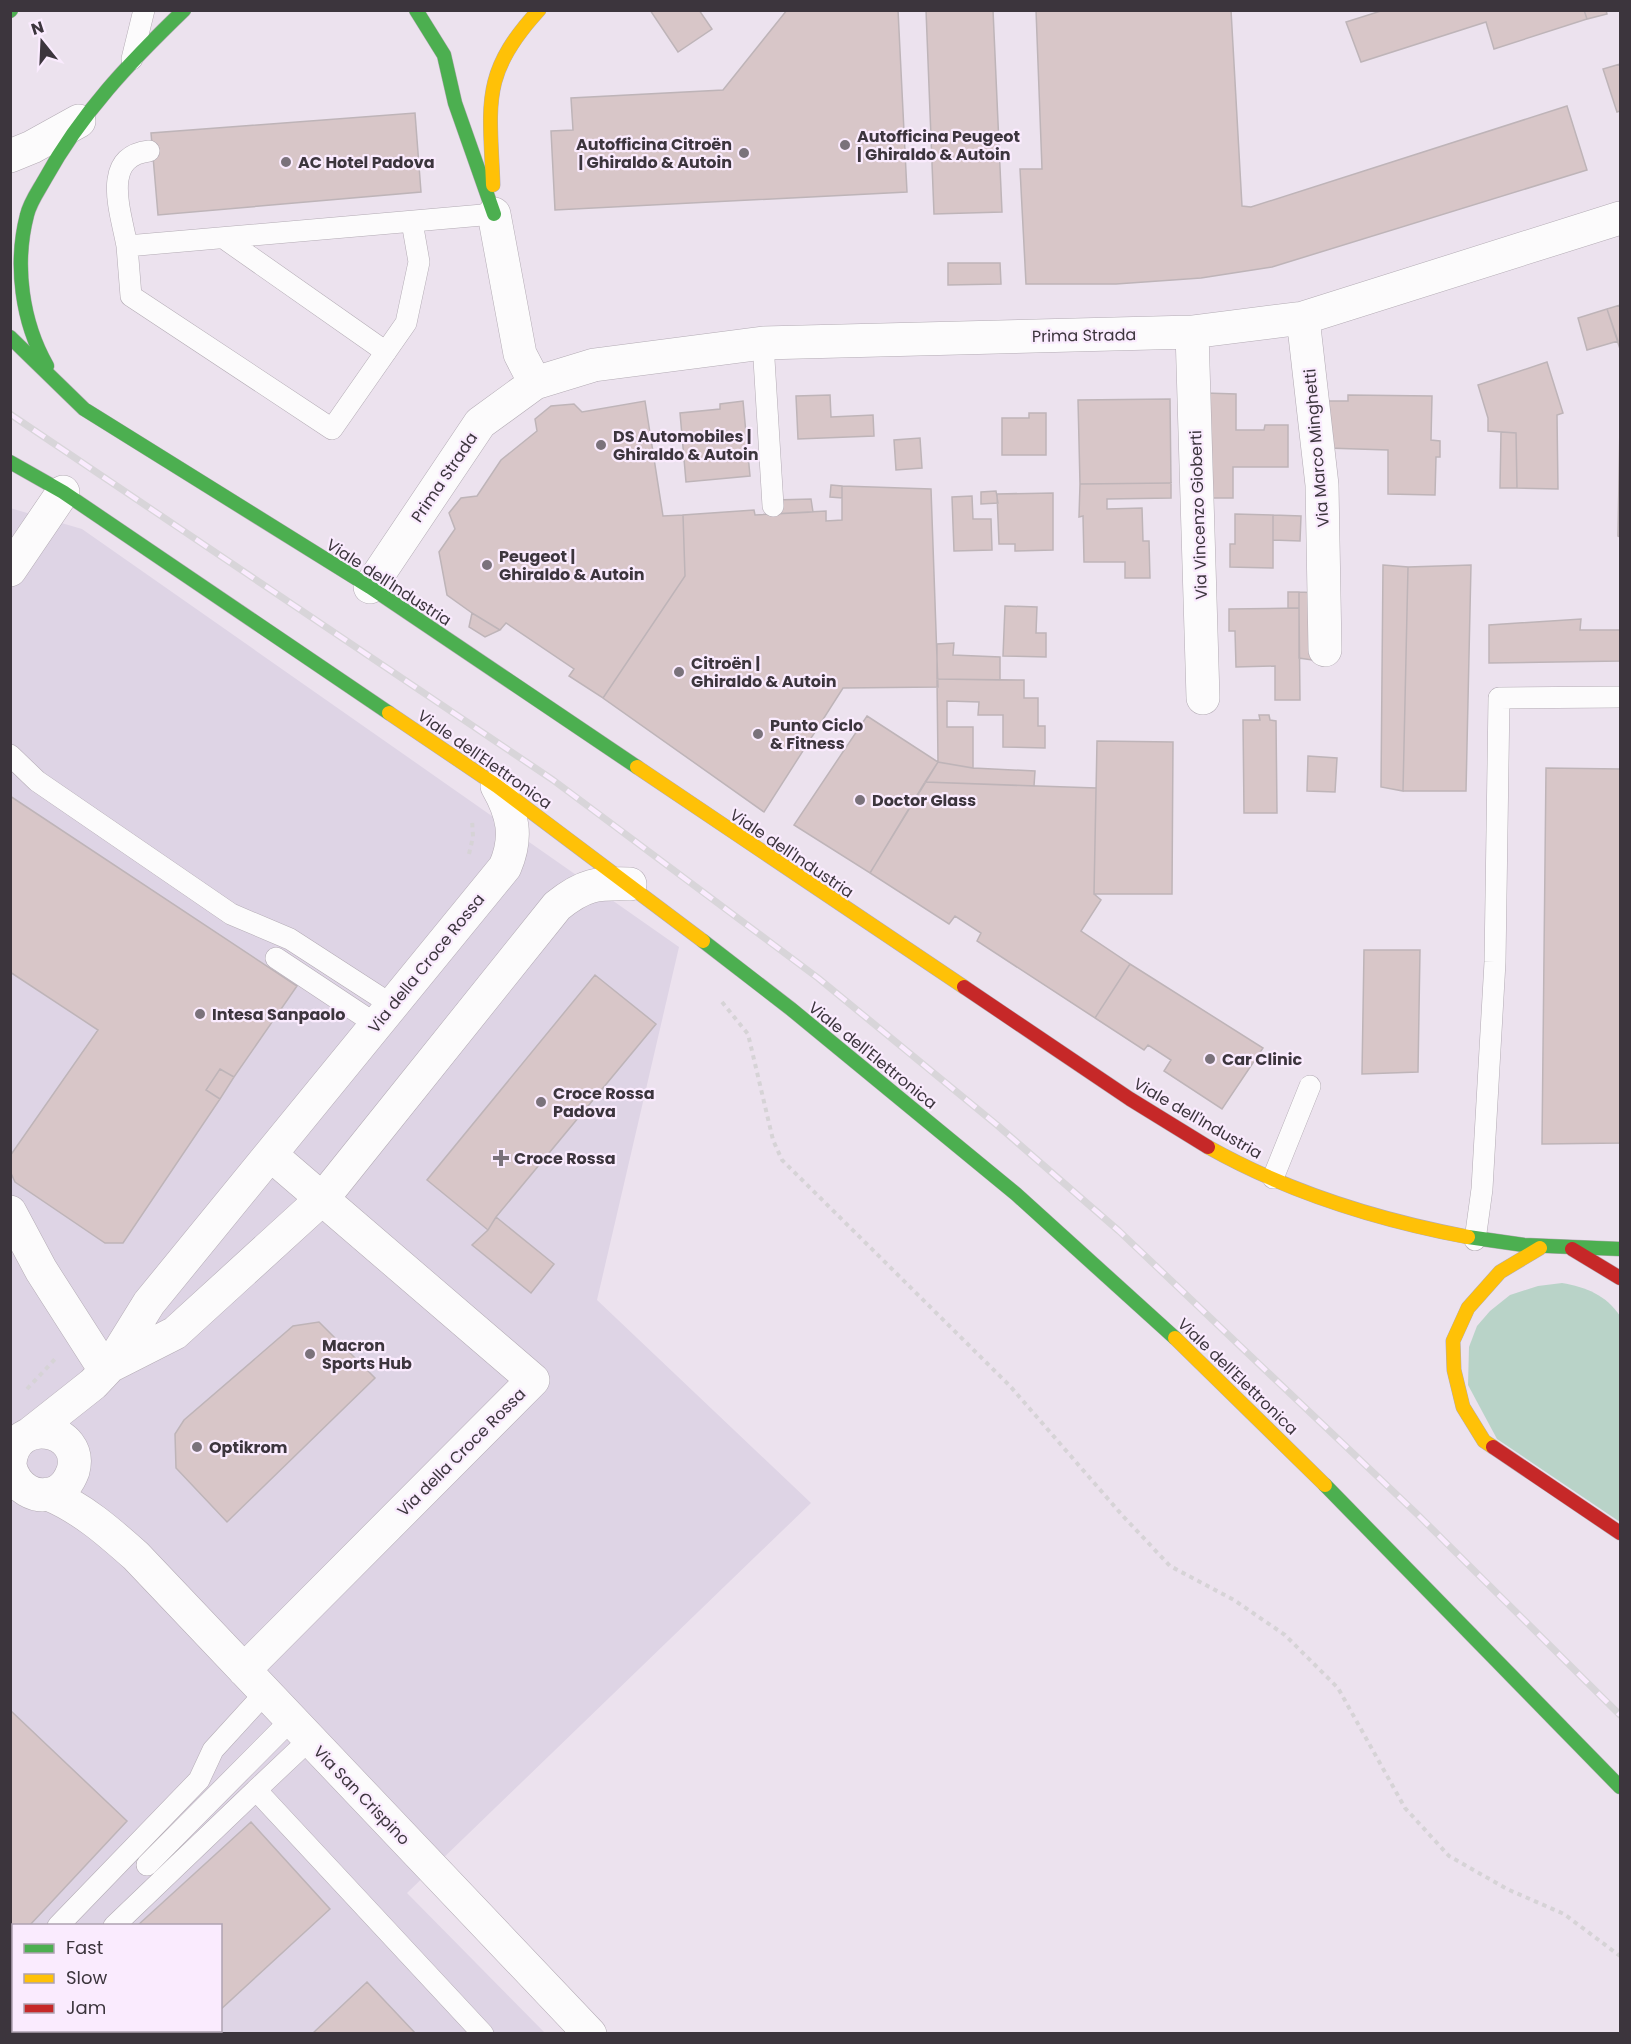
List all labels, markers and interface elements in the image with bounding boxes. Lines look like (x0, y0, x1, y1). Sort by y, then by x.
north arrow (12, 12, 72, 72)
text: N (28, 15, 47, 41)
place label: Autofficina Peugeot | Ghiraldo & Autoin (857, 125, 1020, 166)
place label: Autofficina Citroën | Ghiraldo & Autoin (576, 133, 732, 174)
marker: Autofficina Peugeot | Ghiraldo & Autoin (838, 138, 852, 152)
marker: Autofficina Citroën | Ghiraldo & Autoin (737, 146, 751, 160)
place label: AC Hotel Padova (298, 151, 435, 174)
marker: AC Hotel Padova (279, 155, 293, 169)
street label: Prima Strada (1032, 323, 1136, 348)
street label: Via Marco Minghetti (1298, 368, 1335, 528)
place label: DS Automobiles | Ghiraldo & Autoin (613, 425, 759, 466)
street label: Prima Strada (406, 428, 483, 527)
street label: Via Vincenzo Gioberti (1184, 430, 1213, 600)
marker: DS Automobiles | Ghiraldo & Autoin (594, 438, 608, 452)
street label: Viale dell'Industria (322, 533, 456, 632)
place label: Peugeot | Ghiraldo & Autoin (499, 545, 645, 586)
marker: Peugeot | Ghiraldo & Autoin (480, 558, 494, 572)
place label: Citroën | Ghiraldo & Autoin (691, 652, 837, 693)
marker: Citroën | Ghiraldo & Autoin (672, 665, 686, 679)
street label: Viale dell'Elettronica (413, 704, 557, 815)
place label: Punto Ciclo & Fitness (770, 714, 863, 755)
marker: Punto Ciclo & Fitness (751, 727, 765, 741)
place label: Doctor Glass (872, 789, 976, 812)
marker: Doctor Glass (853, 793, 867, 807)
street label: Viale dell'Industria (725, 803, 858, 903)
street label: Via della Croce Rossa (363, 889, 490, 1038)
street label: Viale dell'Elettronica (803, 996, 942, 1115)
place label: Intesa Sanpaolo (212, 1003, 345, 1026)
marker: Intesa Sanpaolo (193, 1007, 207, 1021)
place label: Car Clinic (1222, 1048, 1302, 1071)
marker: Car Clinic (1203, 1052, 1217, 1066)
street label: Viale dell'Industria (1129, 1072, 1266, 1165)
place label: Croce Rossa Padova (553, 1082, 655, 1123)
marker: Croce Rossa Padova (534, 1095, 548, 1109)
place label: Croce Rossa (514, 1147, 616, 1170)
marker: Croce Rossa (492, 1149, 510, 1167)
street label: Viale dell'Elettronica (1172, 1313, 1303, 1440)
place label: Macron Sports Hub (322, 1334, 412, 1375)
marker: Macron Sports Hub (303, 1347, 317, 1361)
street label: Via della Croce Rossa (392, 1383, 531, 1522)
place label: Optikrom (209, 1436, 288, 1459)
marker: Optikrom (190, 1440, 204, 1454)
street label: Via San Crispino (308, 1740, 415, 1850)
legend (12, 1924, 222, 2032)
text: Fast (66, 1935, 103, 1960)
text: Slow (66, 1965, 108, 1990)
text: Jam (66, 1995, 106, 2020)

